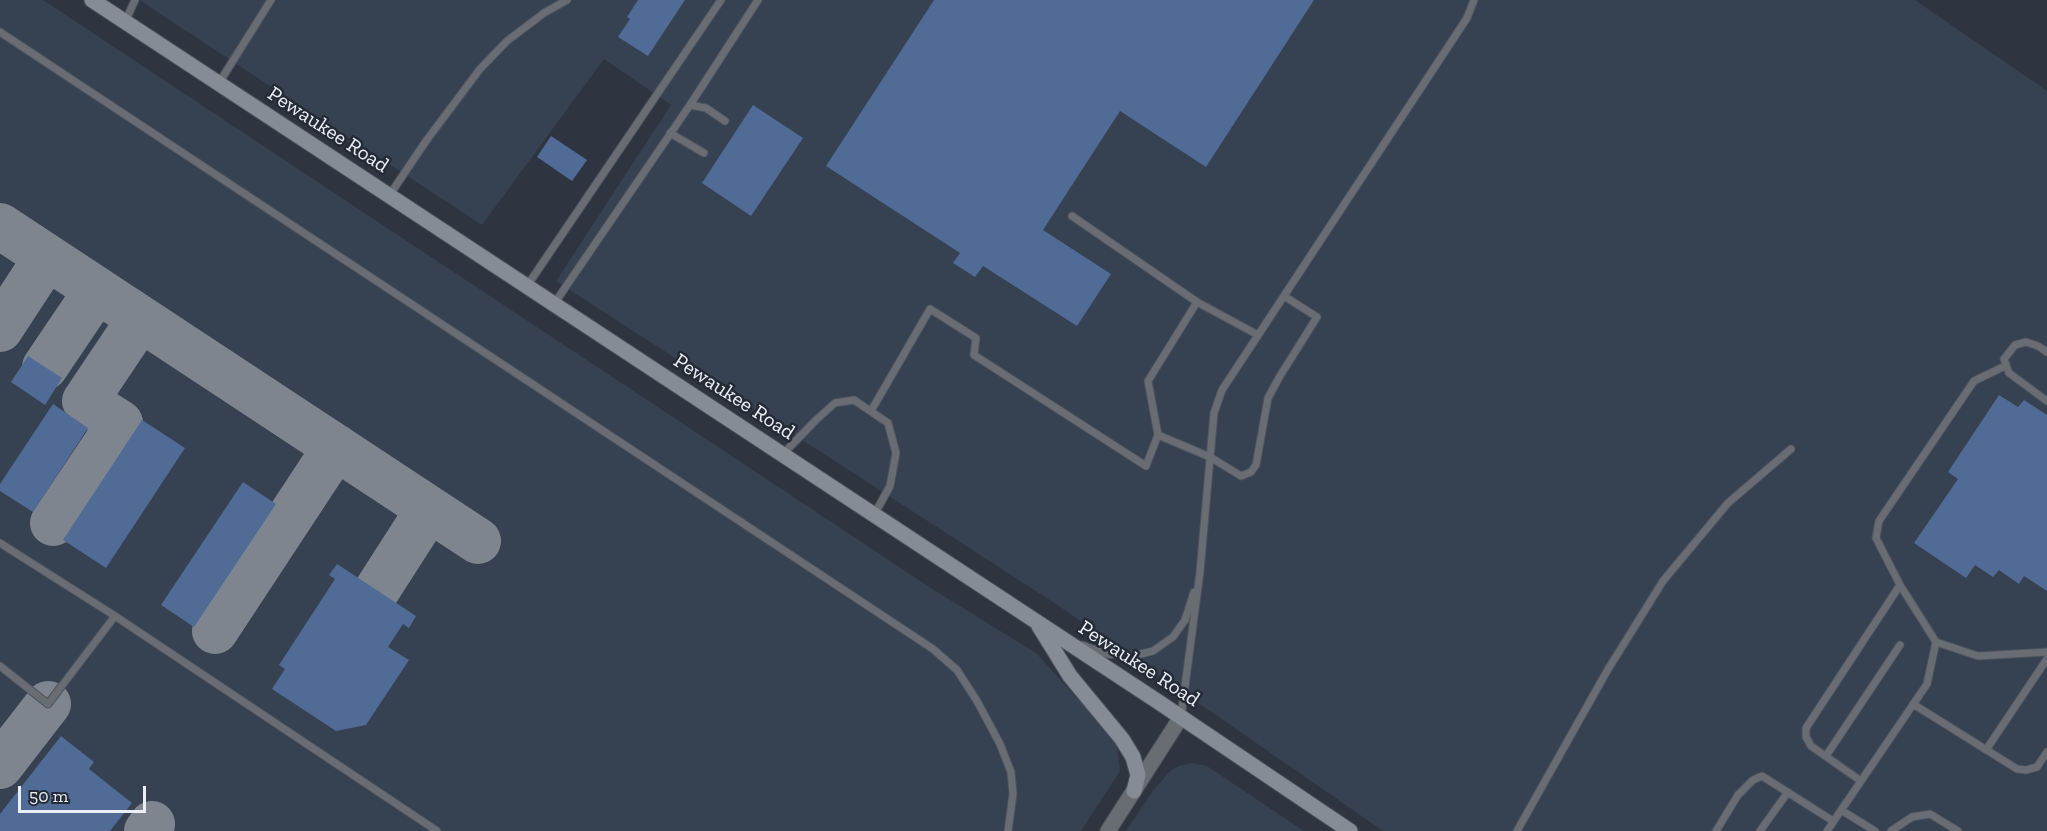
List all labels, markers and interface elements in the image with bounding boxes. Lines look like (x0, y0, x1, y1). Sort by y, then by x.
street label: Pewaukee Road (263, 81, 393, 179)
street label: Pewaukee Road (669, 348, 799, 446)
street label: Pewaukee Road (1074, 615, 1204, 713)
scale bar (21, 774, 148, 812)
text: 50 m (29, 785, 68, 807)

